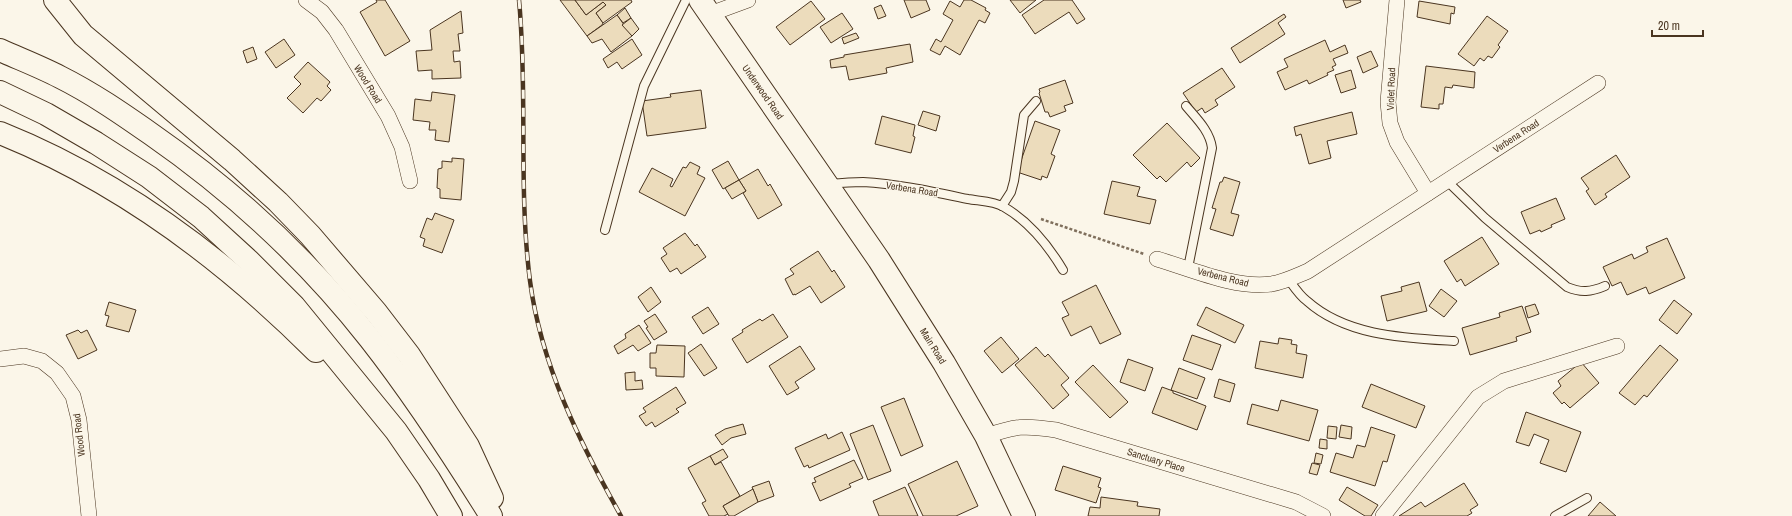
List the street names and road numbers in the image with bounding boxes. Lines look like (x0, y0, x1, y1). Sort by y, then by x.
street label: Wood Road (351, 62, 385, 106)
street label: Underwood Road (739, 62, 787, 122)
street label: Violet Road (1384, 67, 1398, 111)
street label: Verbena Road (1490, 116, 1542, 156)
street label: Verbena Road (885, 178, 939, 200)
street label: Verbena Road (1196, 264, 1250, 290)
street label: Main Road (917, 326, 949, 366)
street label: Wood Road (70, 413, 88, 457)
street label: Sanctuary Place (1126, 445, 1187, 475)

